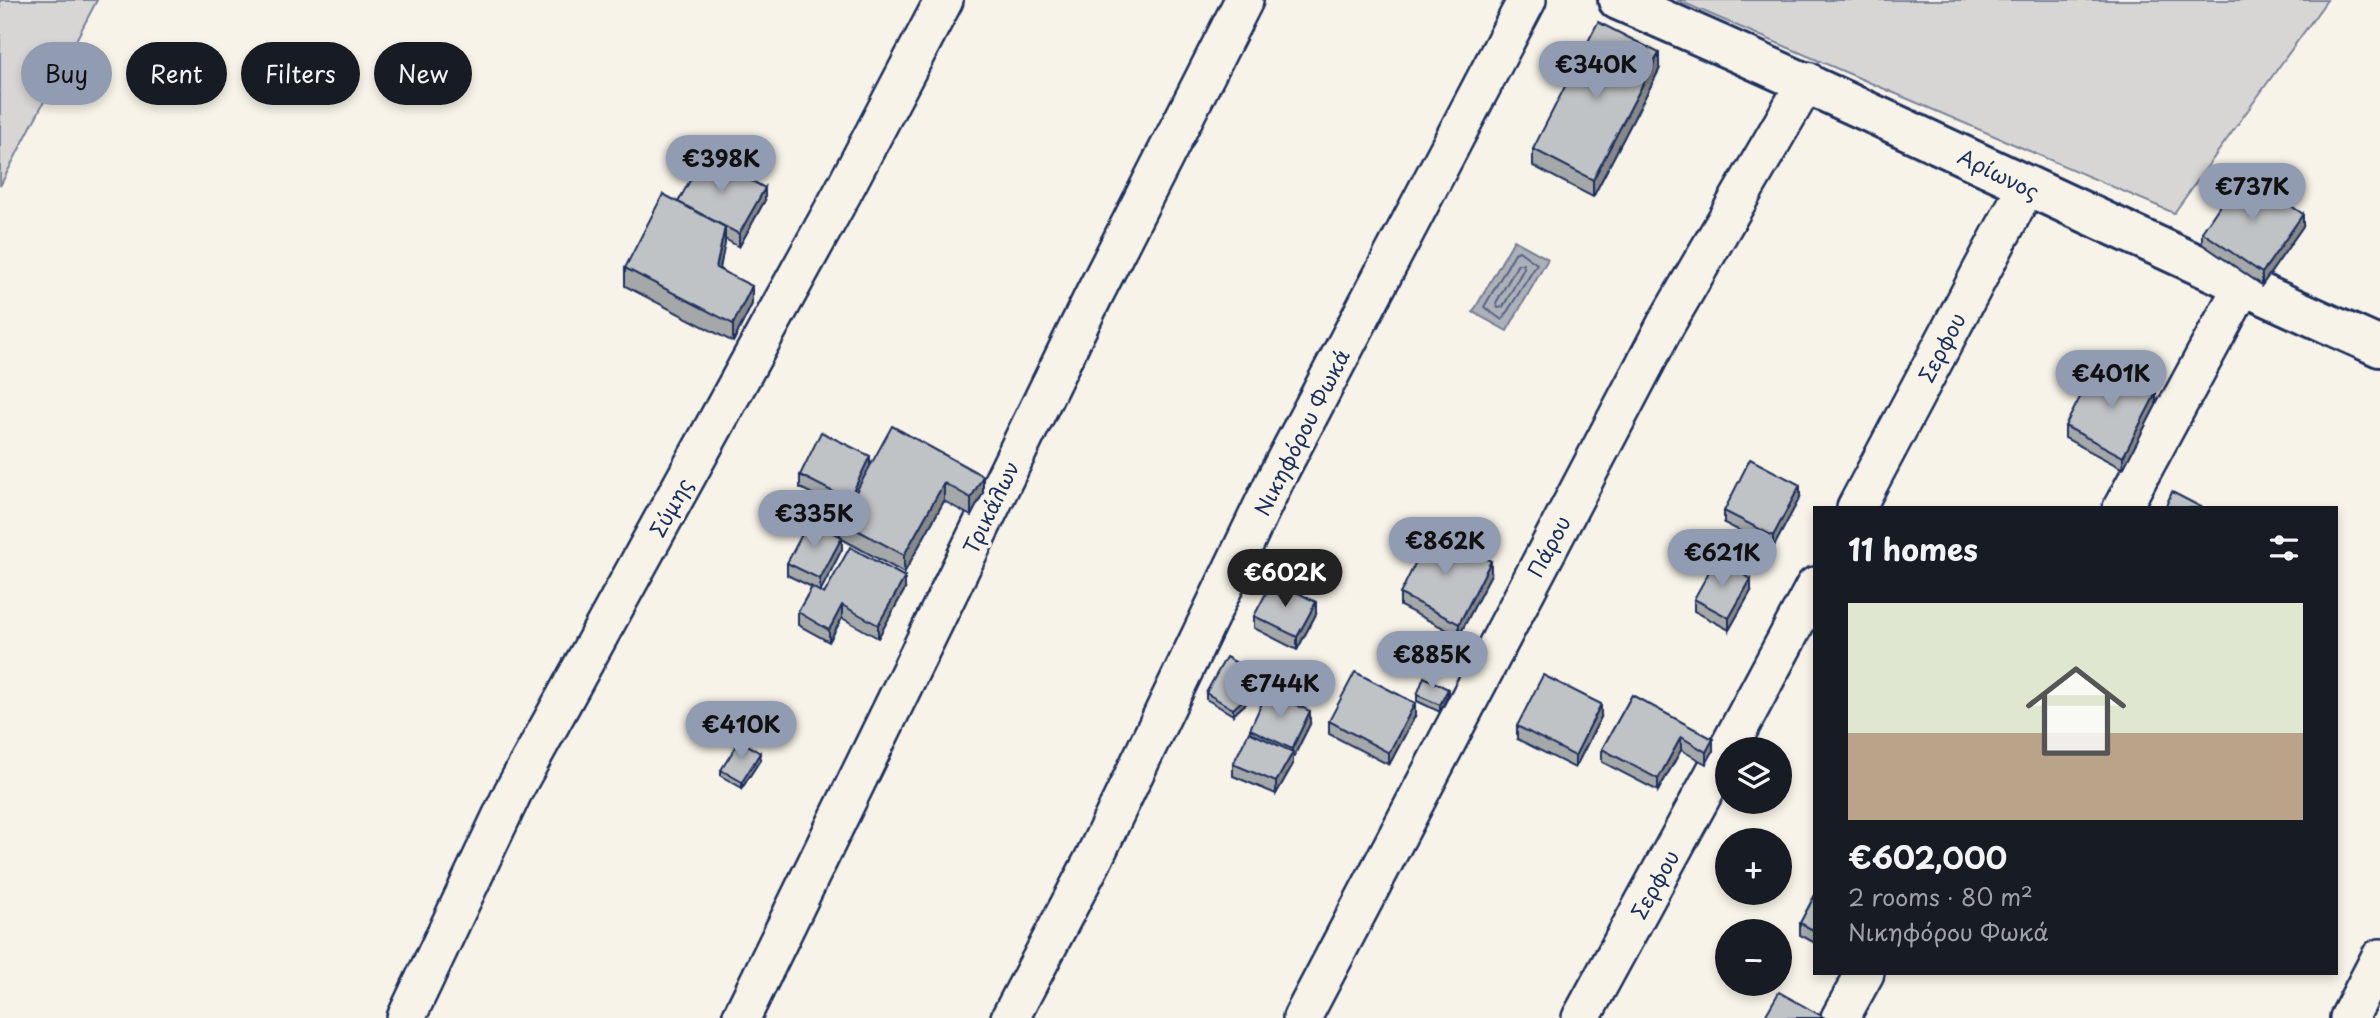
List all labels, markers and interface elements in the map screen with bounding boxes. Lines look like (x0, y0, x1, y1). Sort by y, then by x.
chip: Buy (21, 42, 112, 105)
chip: Rent (126, 42, 227, 105)
chip: Filters (241, 42, 360, 105)
chip: New (374, 42, 472, 105)
pin: €340K (1547, 42, 1645, 101)
text: €340K (1555, 46, 1637, 81)
pin: €398K (672, 136, 770, 195)
text: €398K (682, 140, 760, 175)
street label: Αρίωνος (1953, 140, 2045, 206)
pin: €737K (2203, 164, 2301, 223)
text: €737K (2215, 168, 2289, 203)
street label: Σερφου (1909, 306, 1973, 388)
street label: Νικηφόρου Φωκά (1245, 343, 1357, 521)
pin: €401K (2062, 350, 2160, 410)
text: €401K (2072, 355, 2150, 390)
street label: Τρικάλων (954, 455, 1026, 559)
street label: Σύμης (641, 471, 699, 542)
pin: €335K (765, 490, 863, 550)
text: €335K (774, 495, 854, 530)
street label: Πάρου (1518, 510, 1578, 582)
pin: €862K (1396, 518, 1494, 577)
text: €862K (1405, 522, 1485, 557)
text: 11 homes (1848, 526, 1978, 571)
icon: filters (2265, 529, 2303, 567)
pin: €621K (1673, 530, 1771, 589)
text: €621K (1684, 534, 1760, 569)
pin: €602K (1236, 550, 1334, 609)
text: €602K (1243, 554, 1327, 589)
pin: €885K (1383, 632, 1481, 691)
text: €885K (1393, 636, 1471, 671)
icon: home (2013, 648, 2139, 774)
pin: €744K (1231, 660, 1329, 720)
text: €744K (1240, 665, 1320, 700)
pin: €410K (692, 702, 790, 761)
text: €410K (702, 706, 780, 741)
map controls (1715, 737, 1792, 996)
button: layers (1715, 737, 1792, 814)
button: + (1715, 828, 1792, 905)
text: €602,000 (1848, 834, 2007, 879)
street label: Σερφου (1622, 844, 1686, 924)
text: 2 rooms · 80 m² (1848, 879, 2033, 914)
text: Νικηφόρου Φωκά (1848, 914, 2049, 949)
button: − (1715, 919, 1792, 996)

